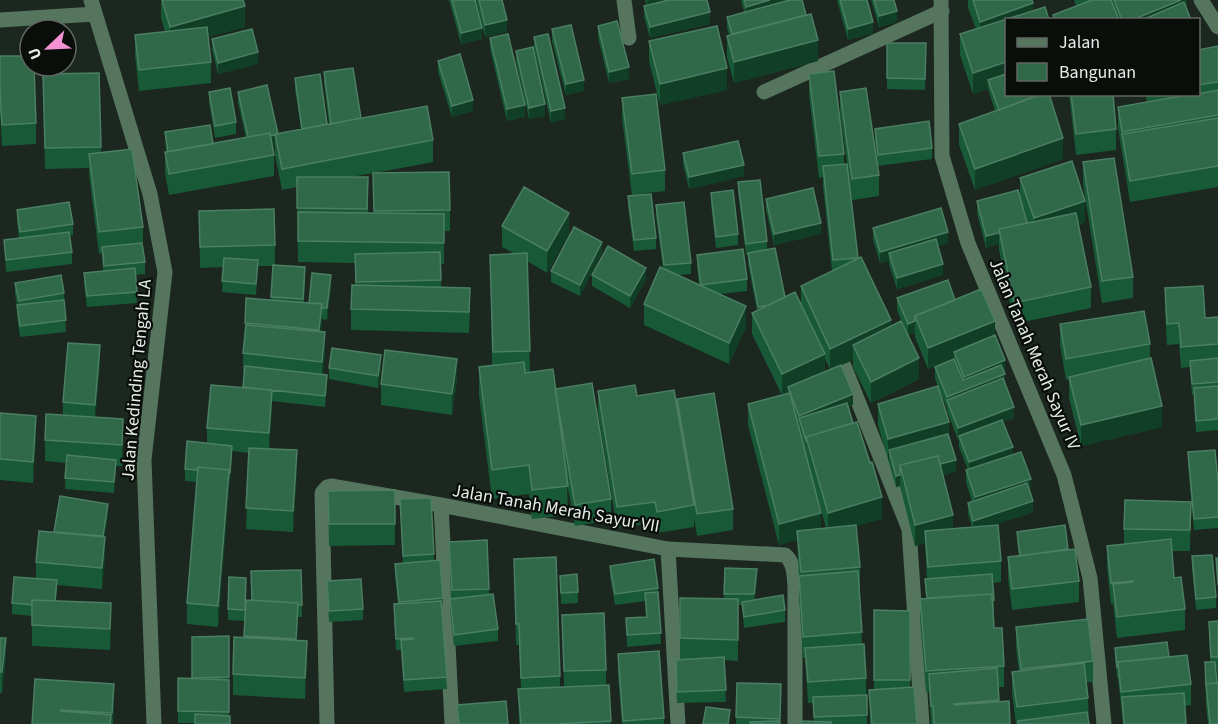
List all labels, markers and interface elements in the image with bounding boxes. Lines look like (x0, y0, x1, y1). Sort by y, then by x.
north arrow (18, 18, 78, 78)
legend (1005, 18, 1200, 96)
text: Jalan (1059, 30, 1100, 55)
text: U (23, 44, 47, 63)
text: Bangunan (1059, 60, 1136, 85)
street label: Jalan Tanah Merah Sayur IV (983, 255, 1086, 454)
street label: Jalan Kedinding Tengah LA (115, 278, 158, 482)
street label: Jalan Tanah Merah Sayur VII (450, 478, 662, 539)

